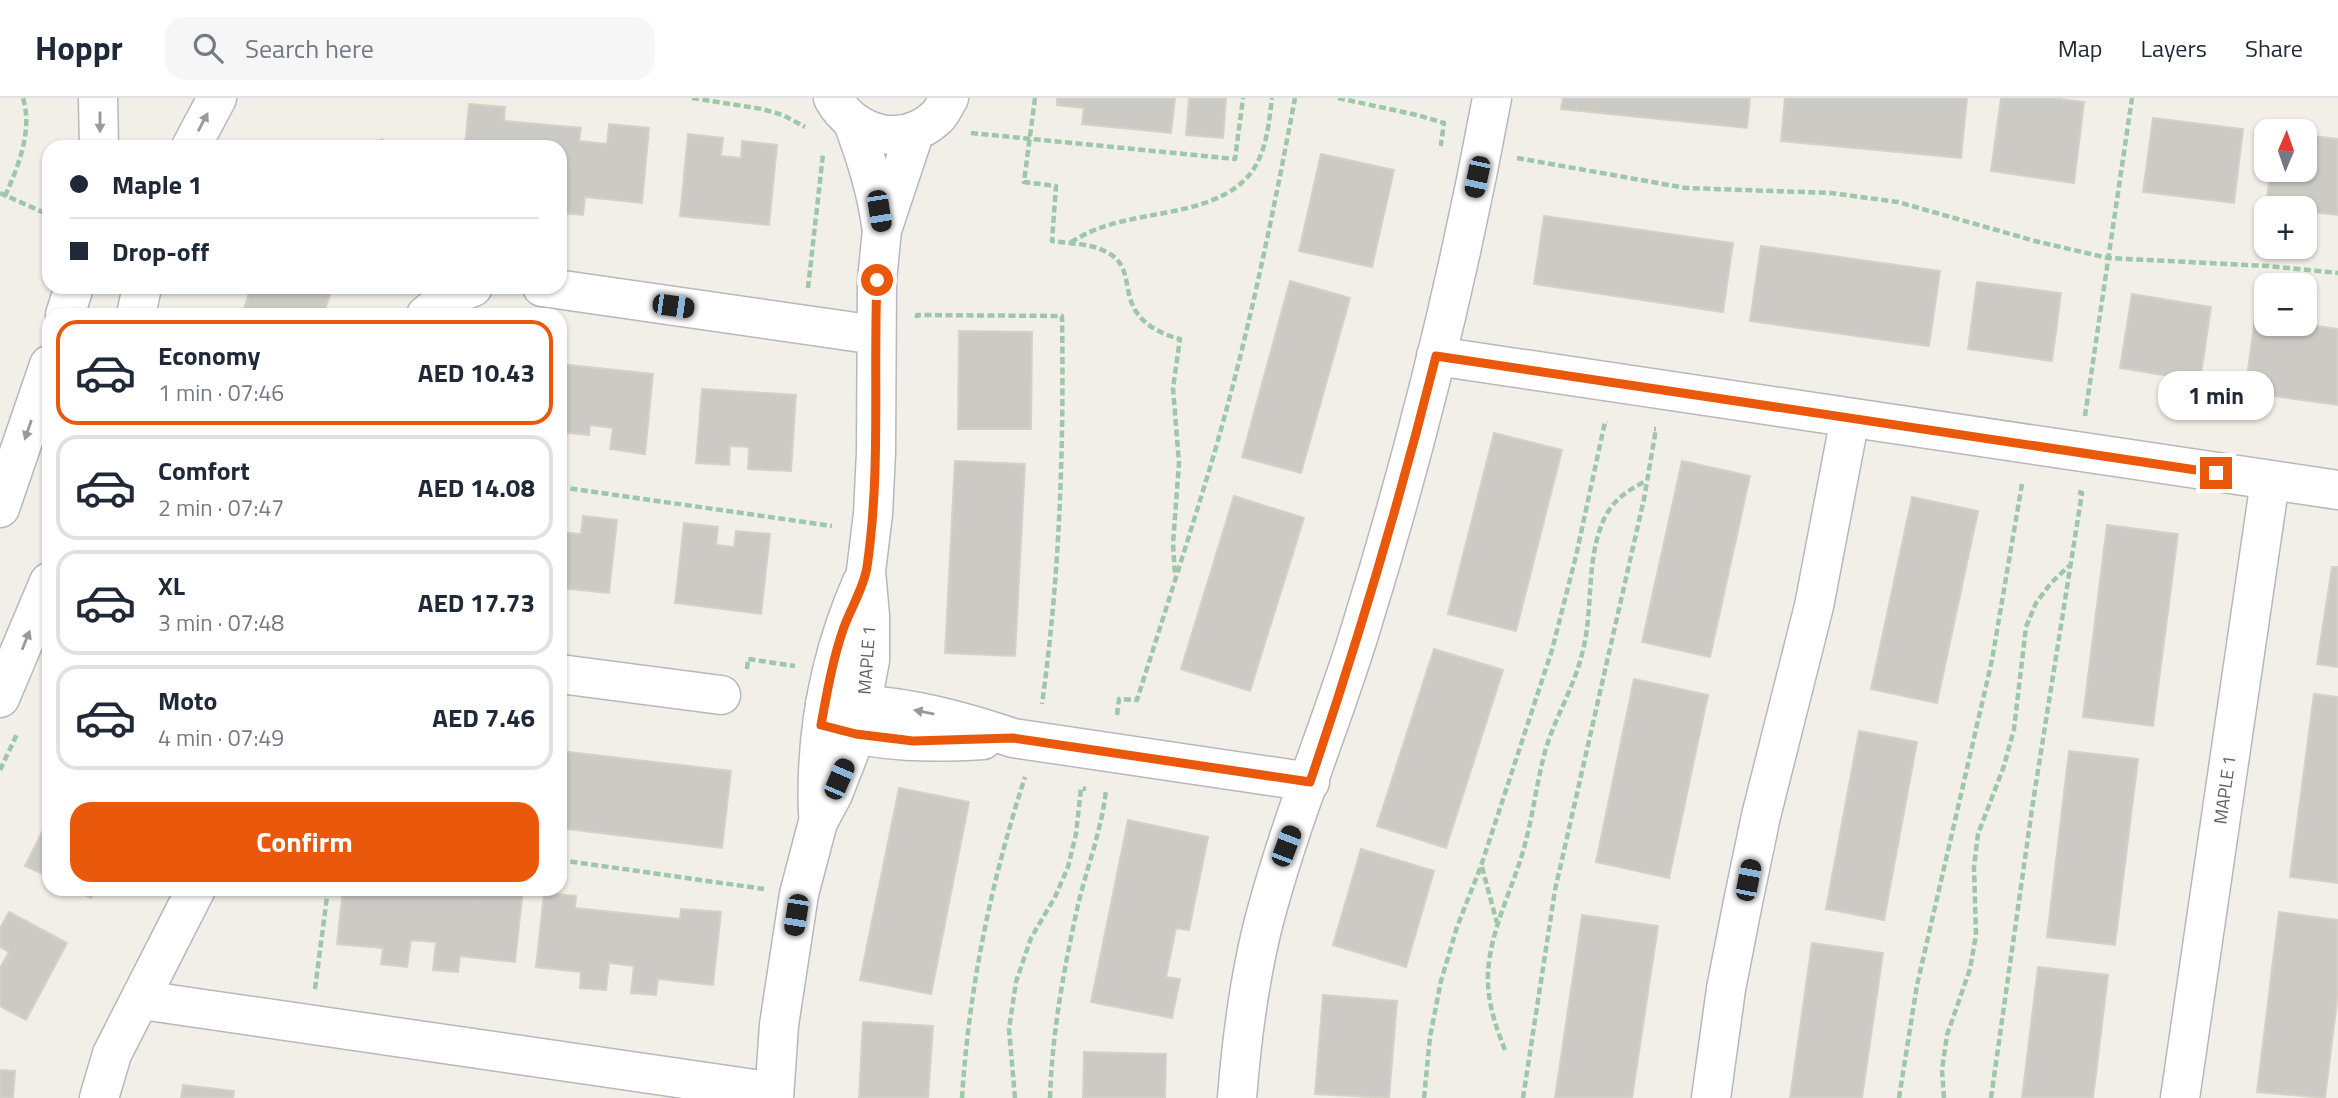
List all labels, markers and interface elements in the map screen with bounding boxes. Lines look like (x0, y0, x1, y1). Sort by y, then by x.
search box (165, 17, 655, 80)
text: Hoppr (35, 23, 123, 73)
icon: search (189, 29, 227, 67)
text: Search here (245, 29, 374, 68)
text: Map (2058, 30, 2103, 66)
text: Layers (2141, 30, 2207, 66)
text: Share (2245, 30, 2303, 66)
one-way arrow (94, 112, 105, 134)
one-way arrow (197, 112, 209, 132)
north arrow (2254, 119, 2317, 182)
map controls (2254, 119, 2317, 336)
car (1463, 154, 1492, 200)
text: Maple 1 (112, 165, 202, 204)
car (866, 189, 893, 233)
button: + (2254, 196, 2317, 259)
text: Drop-off (112, 232, 209, 271)
route start (861, 264, 893, 296)
button: − (2254, 273, 2317, 336)
car (651, 293, 696, 319)
text: Economy (158, 336, 260, 375)
icon: car (74, 341, 137, 404)
text: AED 10.43 (418, 353, 535, 392)
callout: 1 min (2158, 372, 2274, 420)
text: 1 min · 07:46 (158, 375, 284, 410)
text: 1 min (2188, 378, 2244, 413)
one-way arrow (22, 420, 33, 441)
text: Comfort (158, 451, 250, 490)
icon: car (74, 456, 137, 519)
route end (2200, 457, 2232, 489)
text: AED 14.08 (418, 468, 535, 507)
text: 2 min · 07:47 (158, 490, 284, 525)
text: XL (158, 566, 185, 605)
icon: car (74, 571, 137, 634)
text: AED 17.73 (418, 583, 535, 622)
text: 3 min · 07:48 (158, 605, 284, 640)
street label: MAPLE 1 (851, 625, 882, 695)
one-way arrow (20, 630, 31, 651)
text: Moto (158, 681, 217, 720)
icon: car (74, 686, 137, 749)
text: AED 7.46 (432, 698, 535, 737)
one-way arrow (913, 706, 935, 717)
text: 4 min · 07:49 (158, 720, 284, 755)
street label: MAPLE 1 (2206, 754, 2243, 826)
car (822, 756, 857, 802)
button: Confirm (70, 802, 539, 882)
car (1269, 823, 1304, 869)
car (1734, 857, 1763, 903)
car (783, 893, 810, 937)

